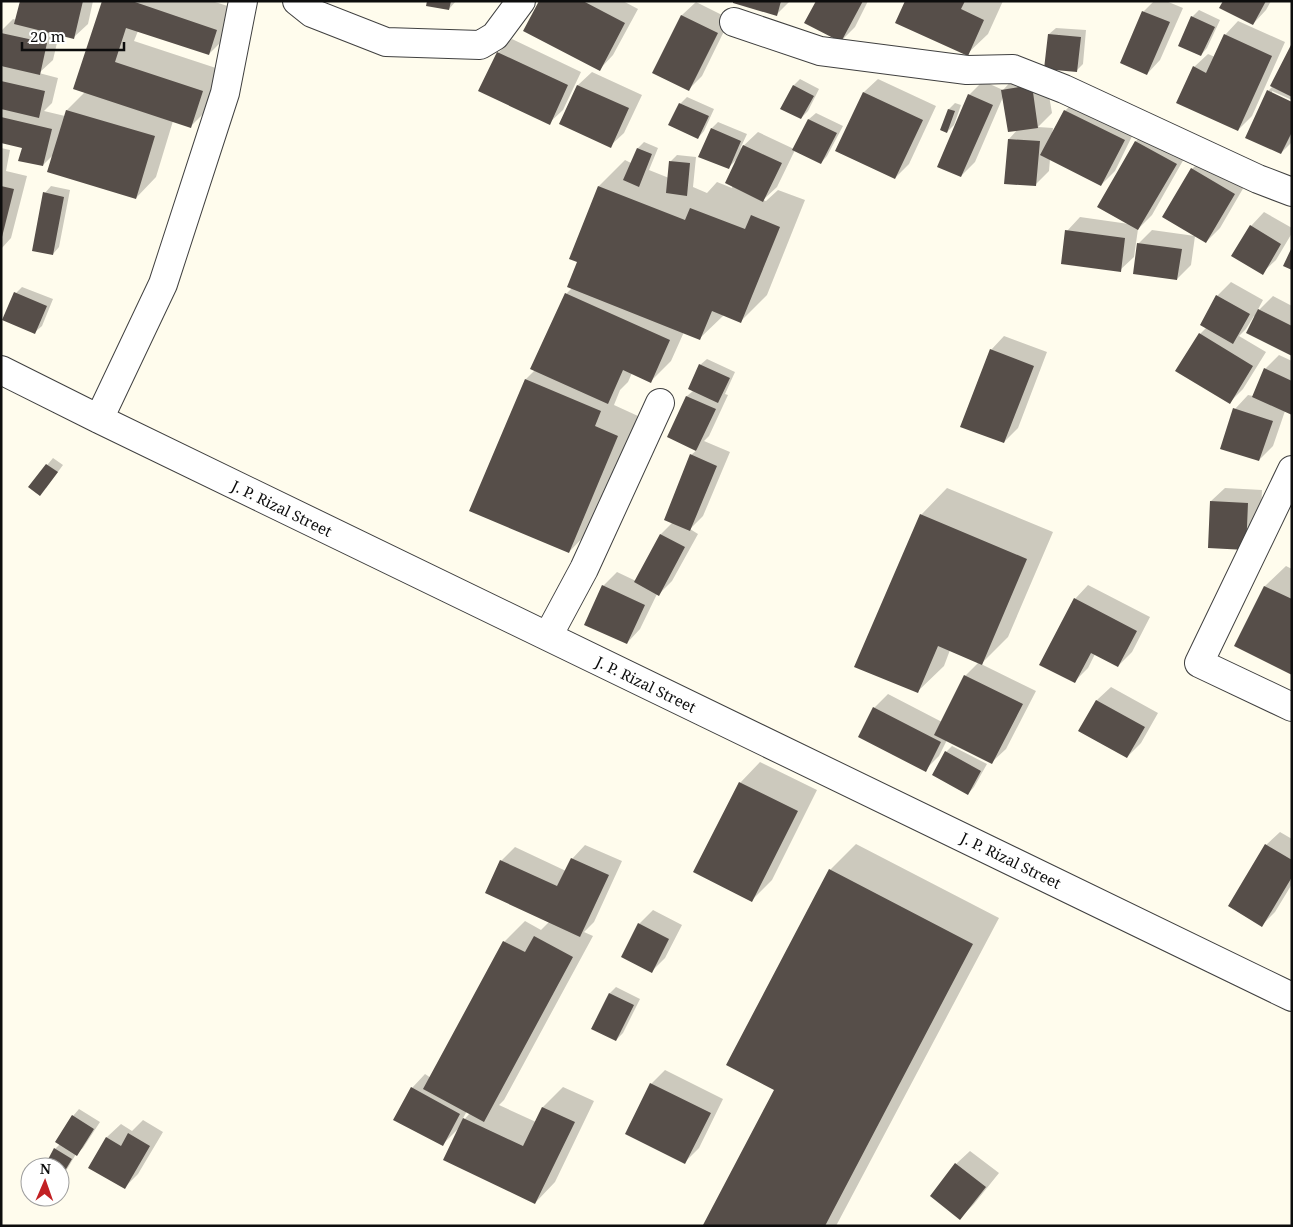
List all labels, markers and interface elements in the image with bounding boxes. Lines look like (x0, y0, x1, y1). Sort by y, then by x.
scale bar (22, 20, 125, 52)
text: 20 m (30, 26, 65, 46)
street label: J. P. Rizal Street (228, 475, 335, 541)
street label: J. P. Rizal Street (592, 651, 699, 717)
street label: J. P. Rizal Street (957, 827, 1064, 893)
north arrow (20, 1157, 70, 1207)
text: N (40, 1159, 51, 1178)

